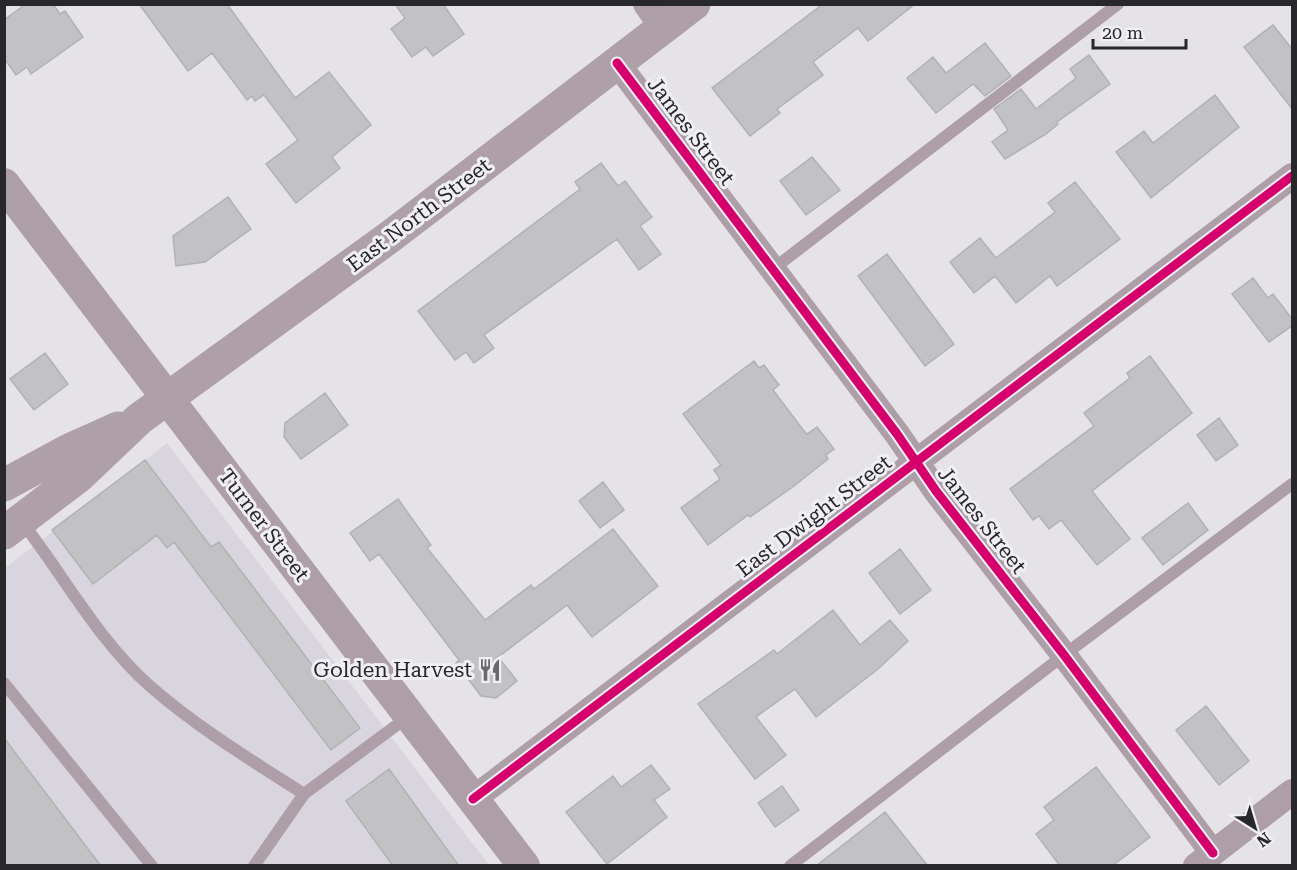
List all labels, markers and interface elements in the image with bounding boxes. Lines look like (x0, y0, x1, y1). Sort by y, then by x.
scale bar (1093, 12, 1186, 50)
text: 20 m (1102, 22, 1143, 43)
street label: James Street (643, 72, 739, 190)
street label: East North Street (343, 153, 496, 277)
street label: East Dwight Street (732, 450, 896, 582)
street label: James Street (933, 462, 1031, 578)
street label: Turner Street (214, 464, 314, 586)
restaurant icon: Golden Harvest (477, 657, 503, 683)
place label: Golden Harvest (313, 658, 472, 682)
north arrow (1225, 798, 1285, 858)
text: N (1253, 828, 1274, 851)

